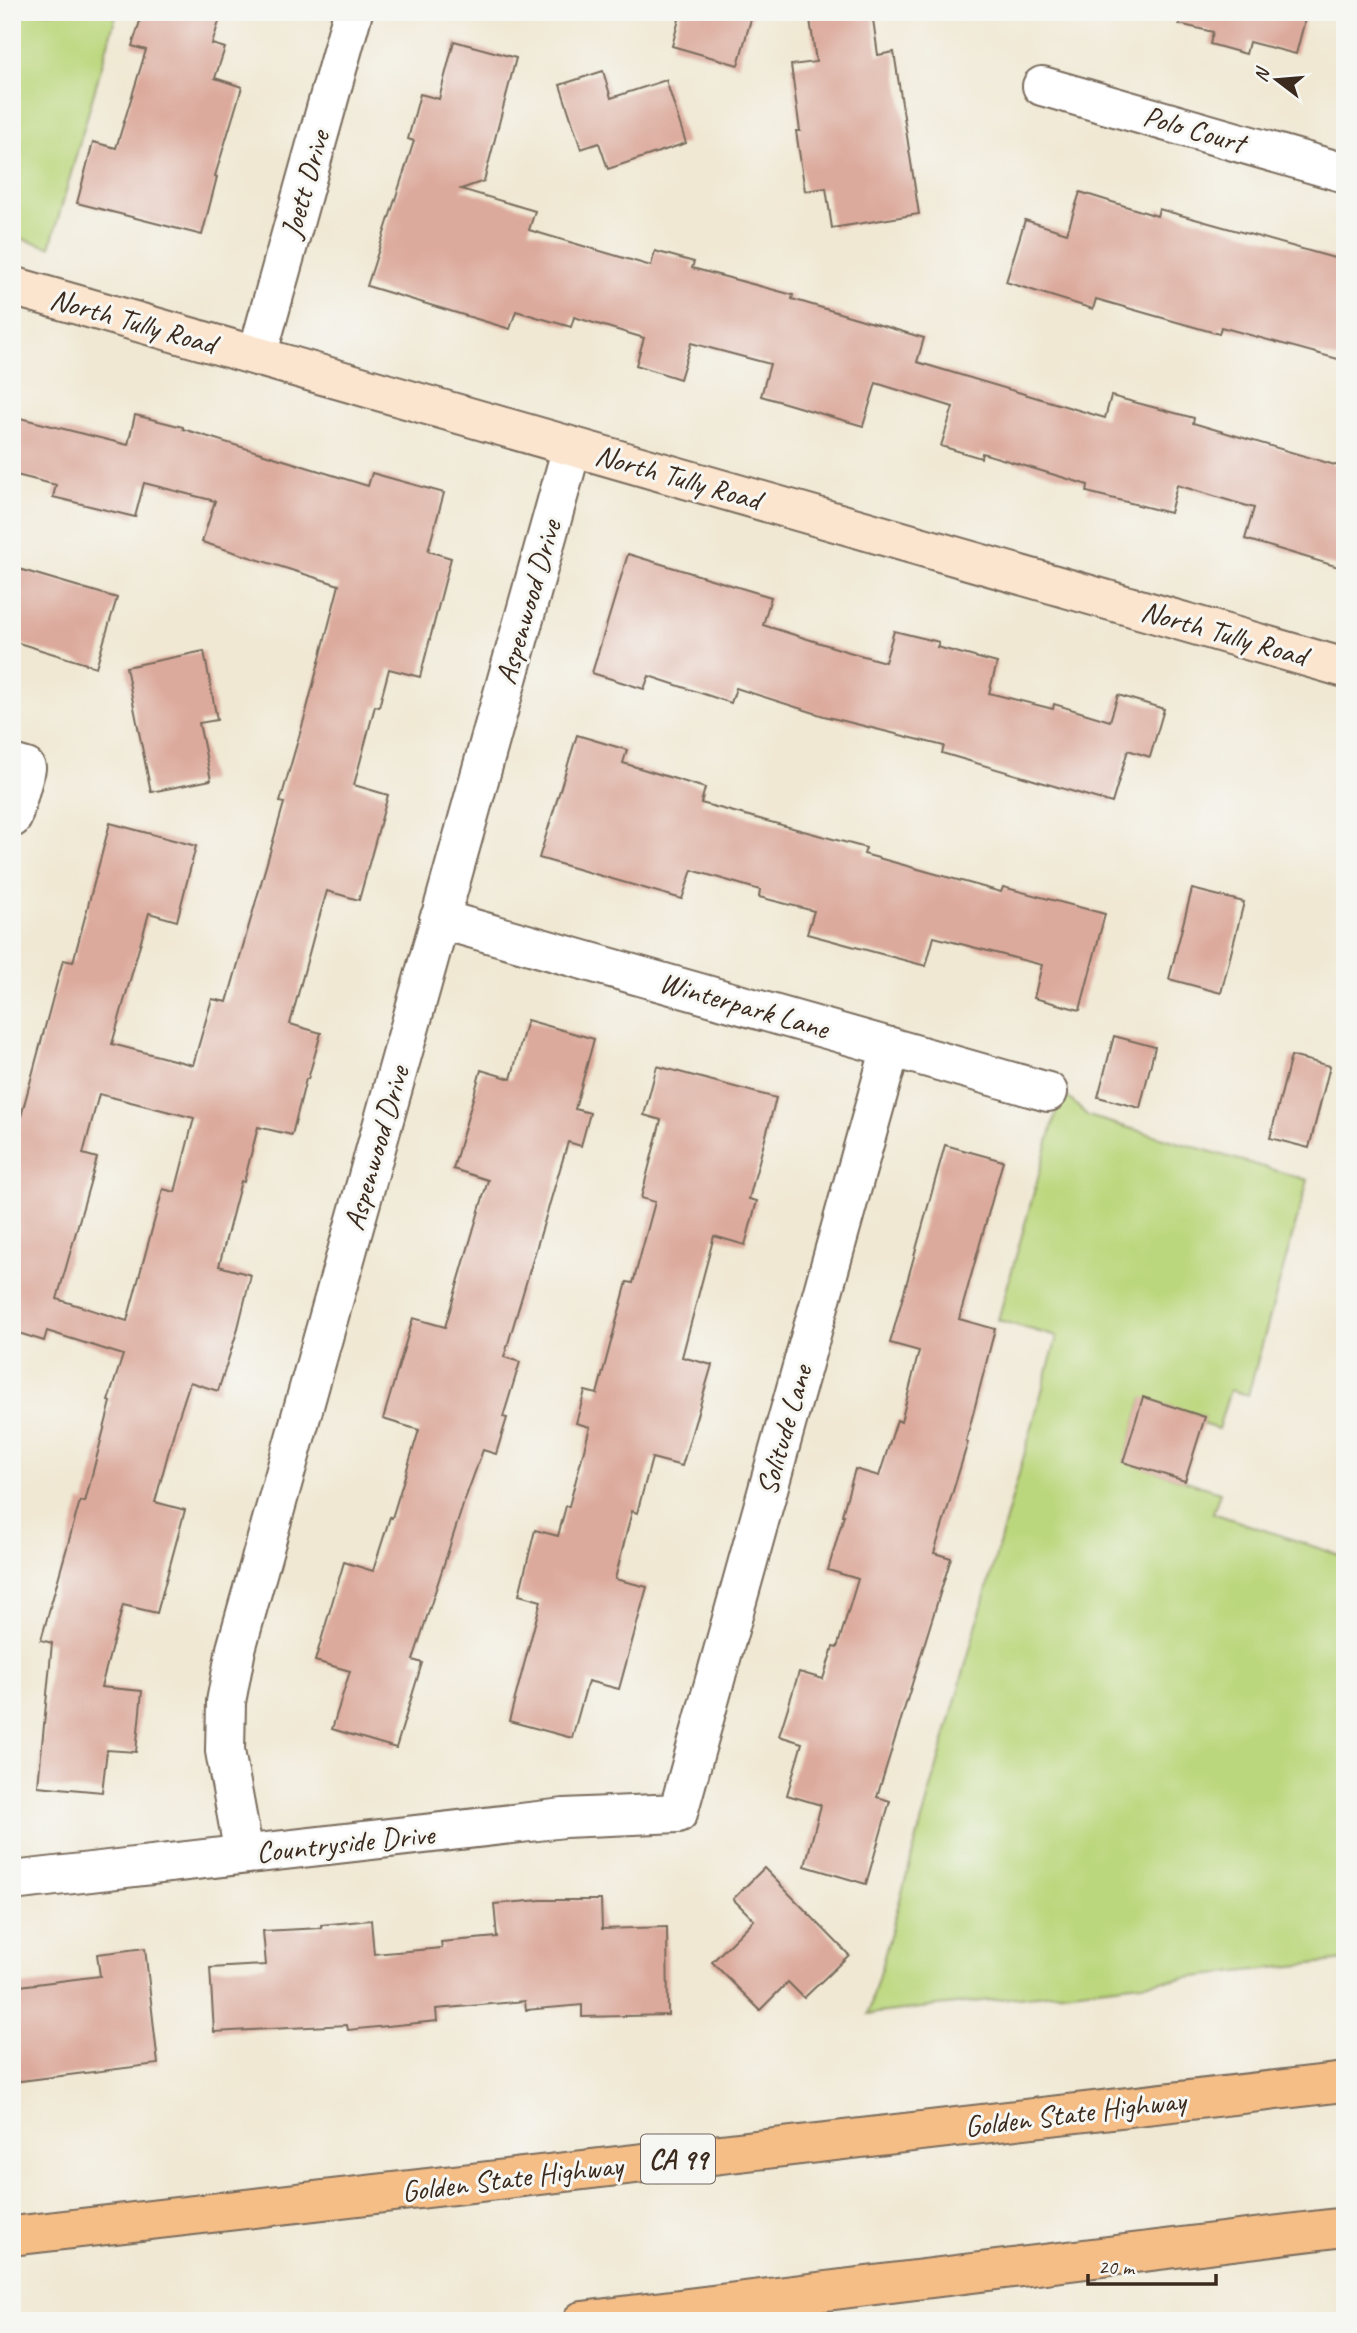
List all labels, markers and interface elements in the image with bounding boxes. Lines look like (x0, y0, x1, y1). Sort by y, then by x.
north arrow (1242, 46, 1312, 116)
text: N (1248, 64, 1276, 85)
street label: Polo Court (1139, 96, 1253, 163)
street label: Joett Drive (271, 124, 339, 244)
street label: North Tully Road (46, 279, 224, 364)
street label: North Tully Road (591, 435, 769, 520)
street label: Aspenwood Drive (486, 513, 570, 688)
street label: North Tully Road (1137, 591, 1315, 676)
street label: Winterpark Lane (655, 963, 835, 1048)
street label: Aspenwood Drive (334, 1059, 418, 1234)
street label: Solitude Lane (747, 1358, 821, 1499)
street label: Countryside Drive (254, 1815, 438, 1871)
street label: Golden State Highway (962, 2080, 1190, 2145)
road number: CA 99 (641, 2134, 715, 2184)
street label: Golden State Highway (399, 2145, 627, 2210)
scale bar (1088, 2242, 1215, 2286)
text: 20 m (1098, 2254, 1136, 2280)

